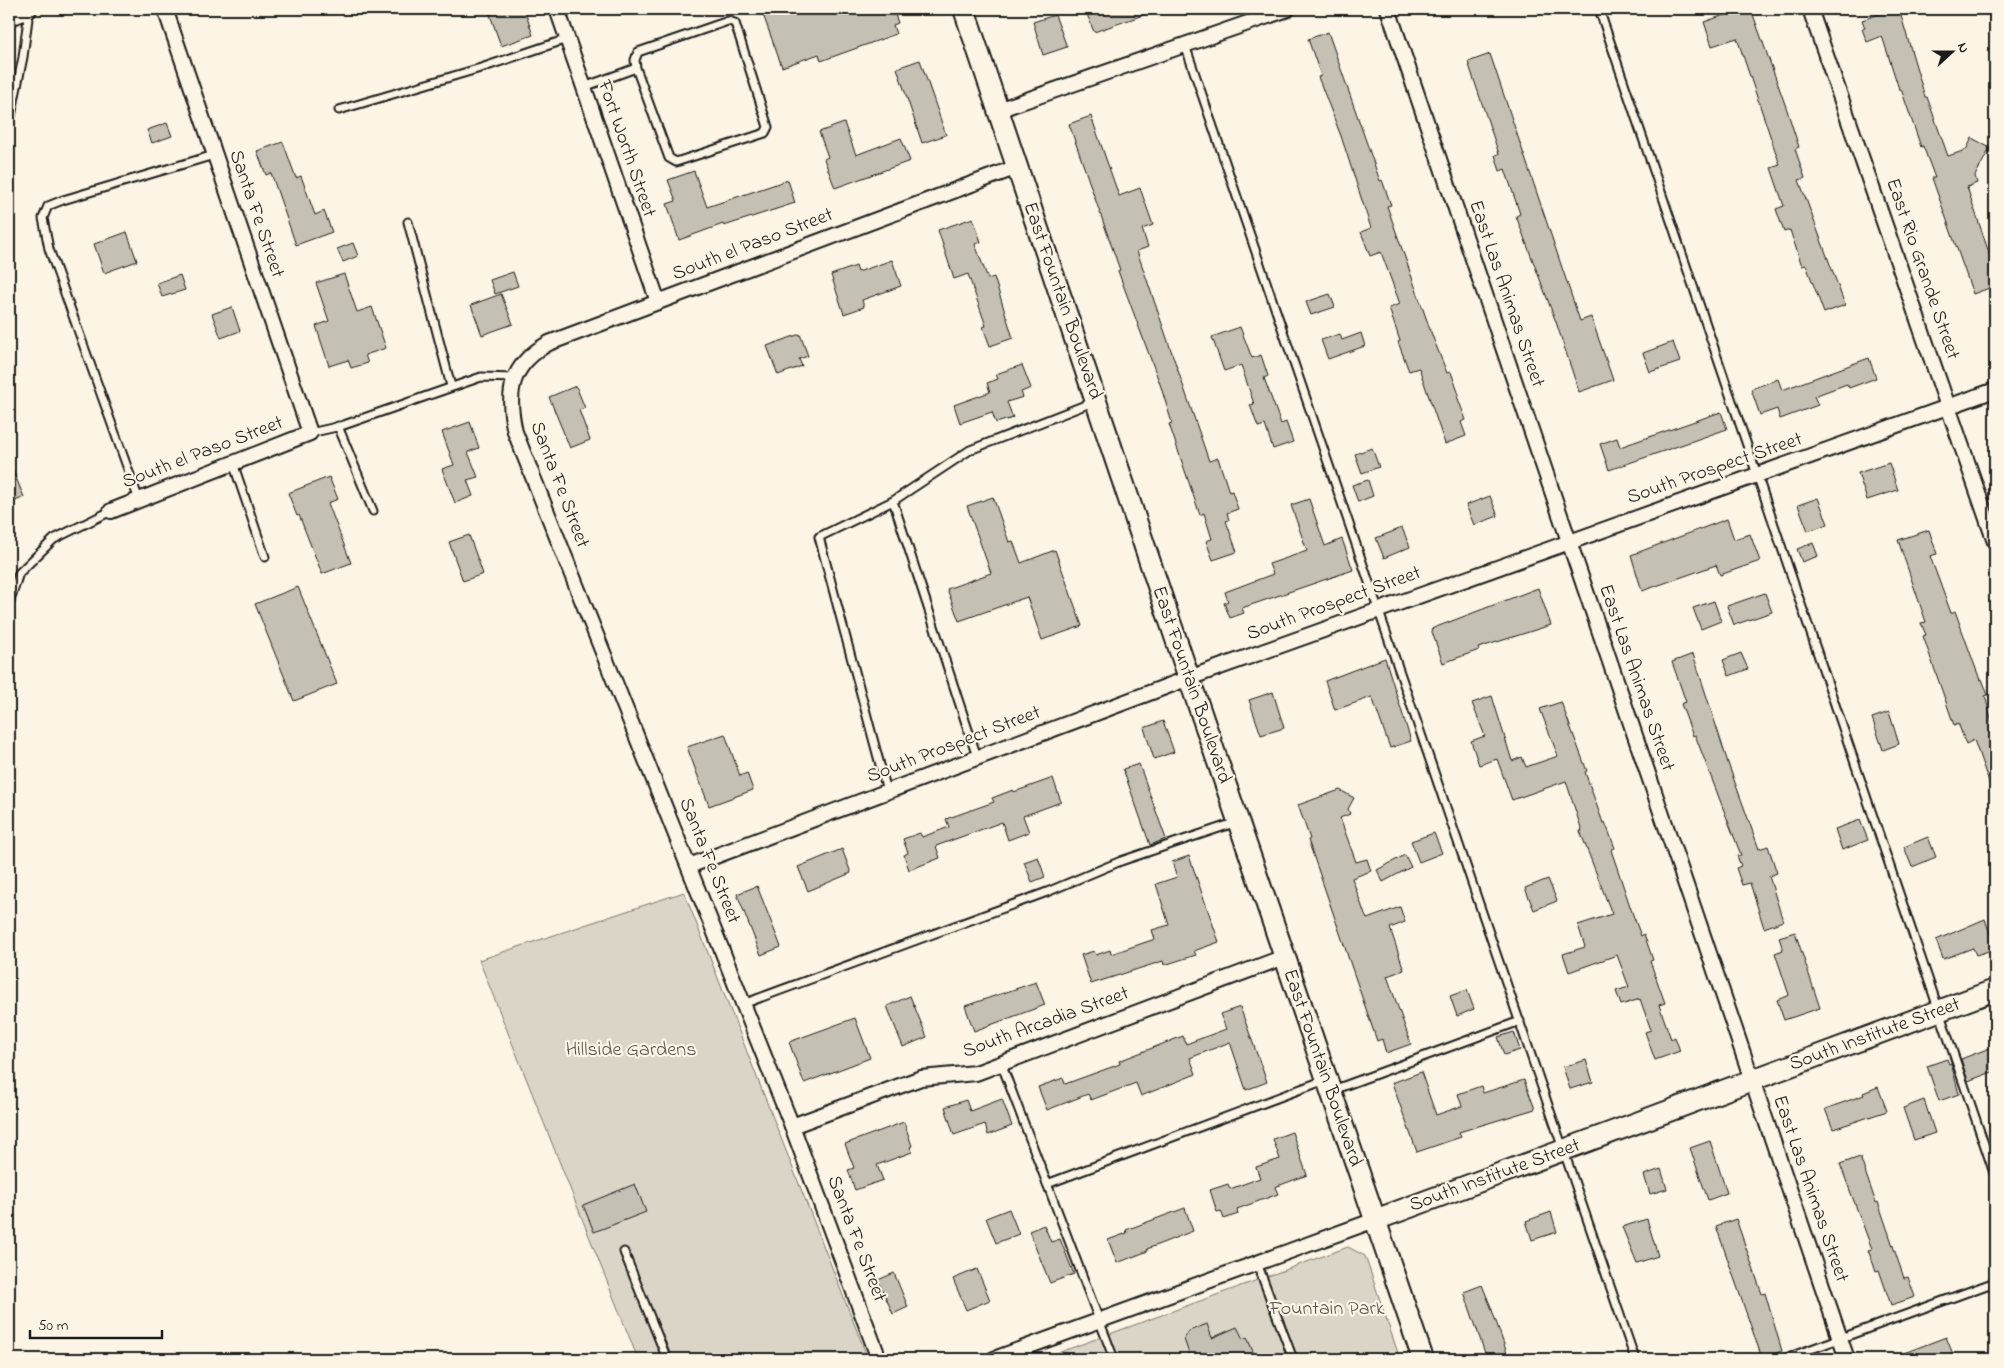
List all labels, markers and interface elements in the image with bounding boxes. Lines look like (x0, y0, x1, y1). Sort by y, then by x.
north arrow (1926, 28, 1976, 78)
text: N (1951, 40, 1974, 56)
street label: Fort Worth Street (589, 76, 663, 222)
street label: Santa Fe Street (221, 146, 292, 282)
street label: East Rio Grande Street (1877, 175, 1967, 364)
street label: East Las Animas Street (1460, 197, 1552, 392)
street label: East Fountain Boulevard (1015, 198, 1109, 404)
street label: South el Paso Street (668, 201, 838, 289)
street label: South el Paso Street (118, 409, 288, 497)
street label: Santa Fe Street (522, 418, 597, 553)
street label: South Prospect Street (1623, 425, 1807, 513)
street label: South Prospect Street (1243, 559, 1426, 649)
street label: East Las Animas Street (1590, 581, 1682, 776)
street label: East Fountain Boulevard (1144, 582, 1238, 788)
street label: South Prospect Street (863, 698, 1045, 791)
street label: Santa Fe Street (671, 794, 748, 929)
street label: East Fountain Boulevard (1275, 965, 1369, 1171)
street label: South Arcadia Street (959, 979, 1133, 1067)
street label: South Institute Street (1785, 990, 1965, 1079)
park label: Hillside Gardens (566, 1036, 696, 1065)
street label: East Las Animas Street (1764, 1092, 1856, 1287)
street label: South Institute Street (1405, 1131, 1585, 1220)
street label: Santa Fe Street (819, 1172, 894, 1307)
park label: Fountain Park (1269, 1295, 1385, 1324)
scale bar (30, 1308, 162, 1340)
text: 50 m (38, 1315, 69, 1337)

